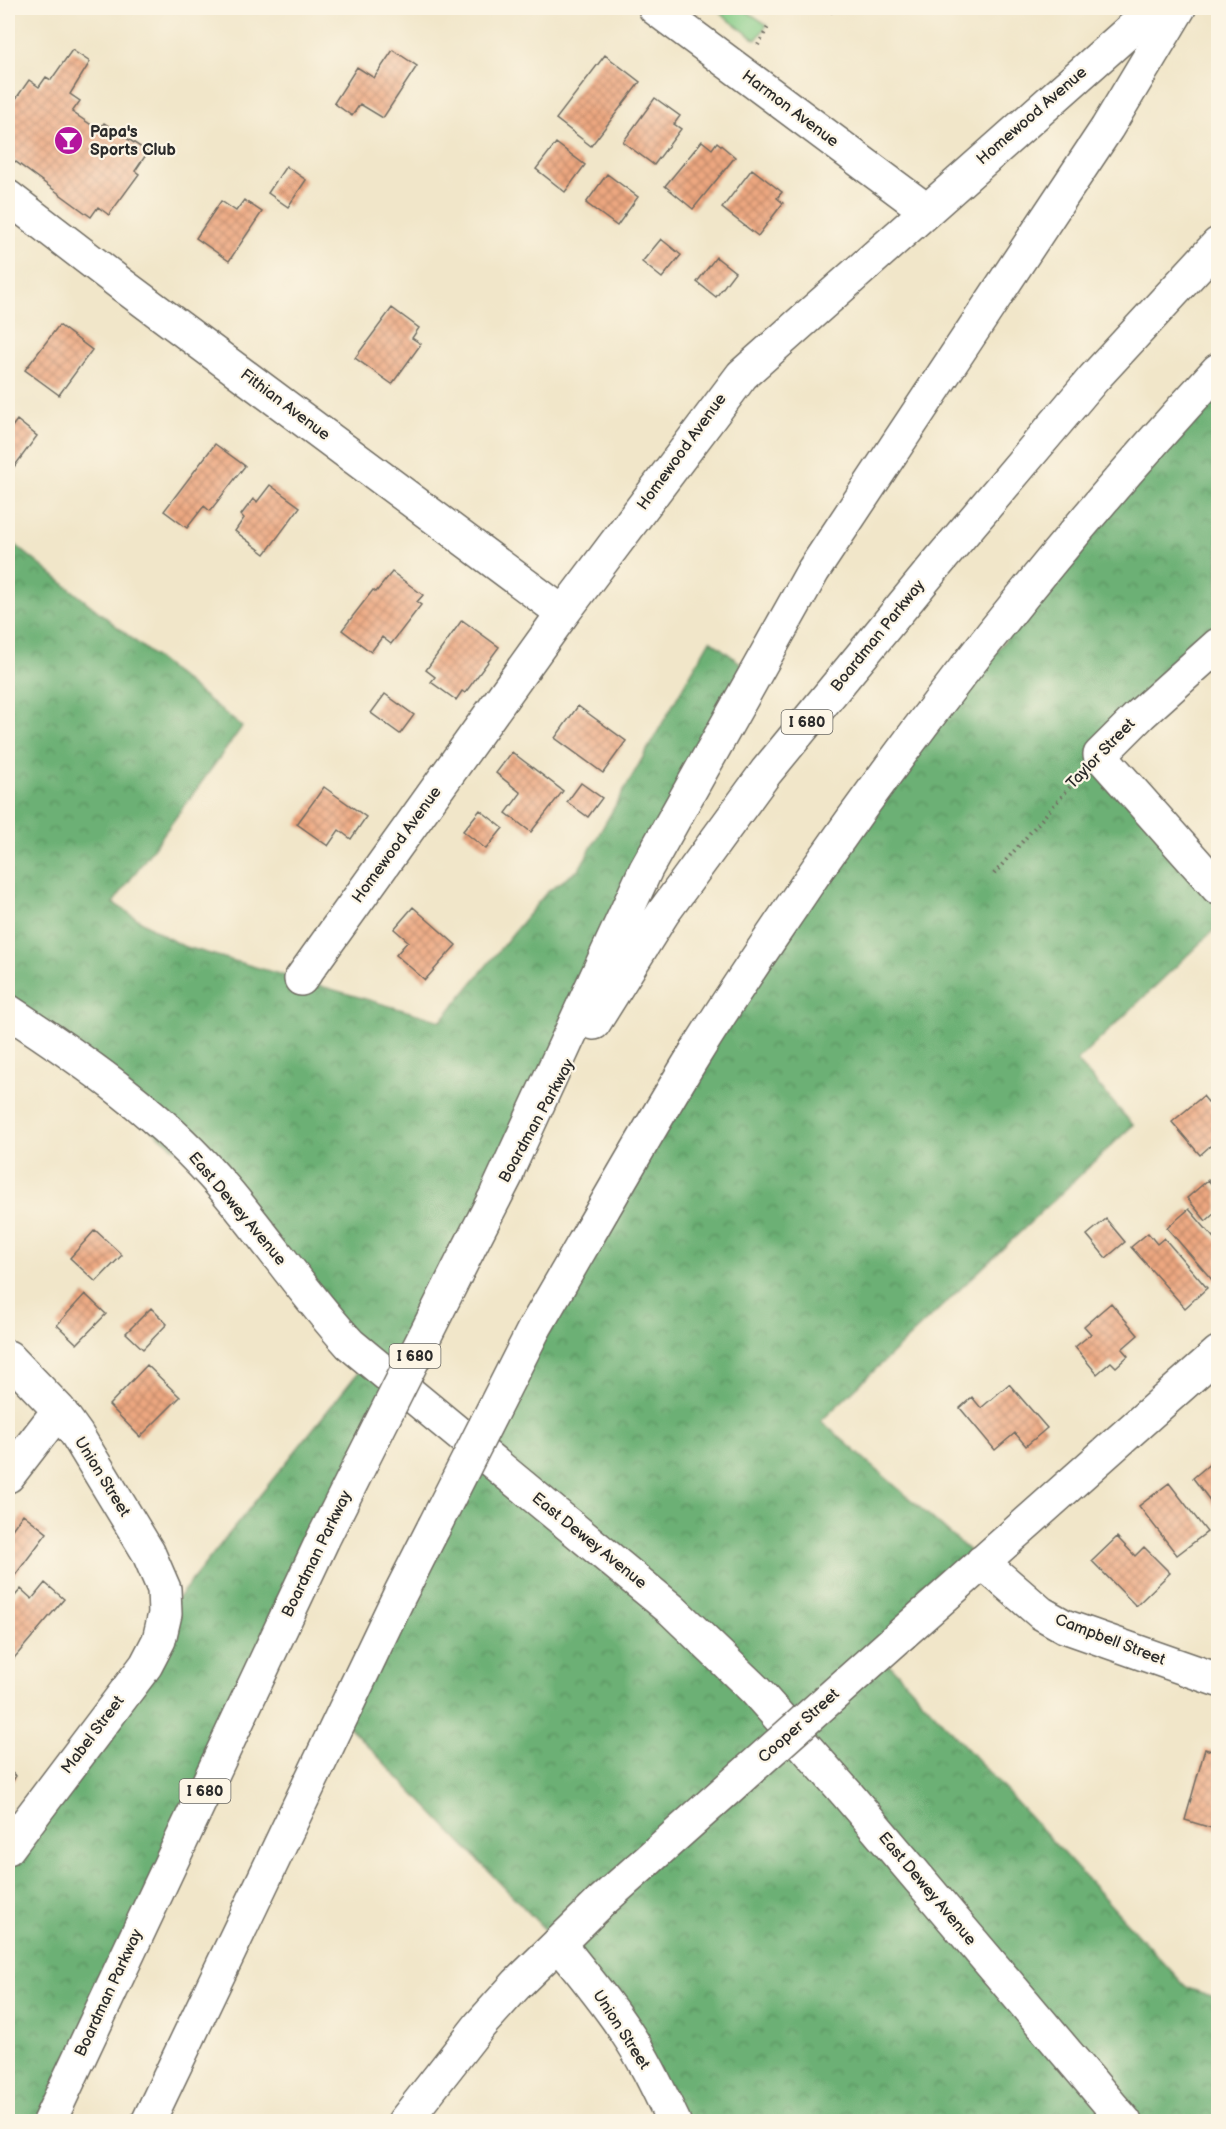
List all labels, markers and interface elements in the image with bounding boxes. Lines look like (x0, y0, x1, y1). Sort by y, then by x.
street label: Homewood Avenue (973, 63, 1091, 169)
street label: Harmon Avenue (738, 67, 842, 152)
place label: Papa's Sports Club (90, 123, 177, 160)
bar icon: Papa's Sports Club (53, 125, 85, 157)
street label: Fithian Avenue (237, 365, 334, 445)
street label: Homewood Avenue (633, 390, 731, 514)
street label: Boardman Parkway (827, 576, 929, 696)
road number: I 680 (782, 710, 832, 734)
street label: Taylor Street (1063, 715, 1139, 793)
street label: Homewood Avenue (348, 783, 446, 907)
street label: Boardman Parkway (495, 1055, 579, 1186)
street label: East Dewey Avenue (184, 1149, 290, 1270)
road number: I 680 (390, 1344, 440, 1368)
street label: Union Street (70, 1434, 134, 1520)
street label: Boardman Parkway (278, 1487, 356, 1620)
street label: East Dewey Avenue (528, 1489, 650, 1593)
street label: Campbell Street (1052, 1610, 1168, 1670)
street label: Cooper Street (755, 1685, 843, 1767)
street label: Mabel Street (57, 1692, 129, 1778)
road number: I 680 (180, 1779, 230, 1803)
street label: East Dewey Avenue (874, 1829, 980, 1950)
street label: Boardman Parkway (71, 1926, 147, 2060)
street label: Union Street (588, 1987, 654, 2073)

